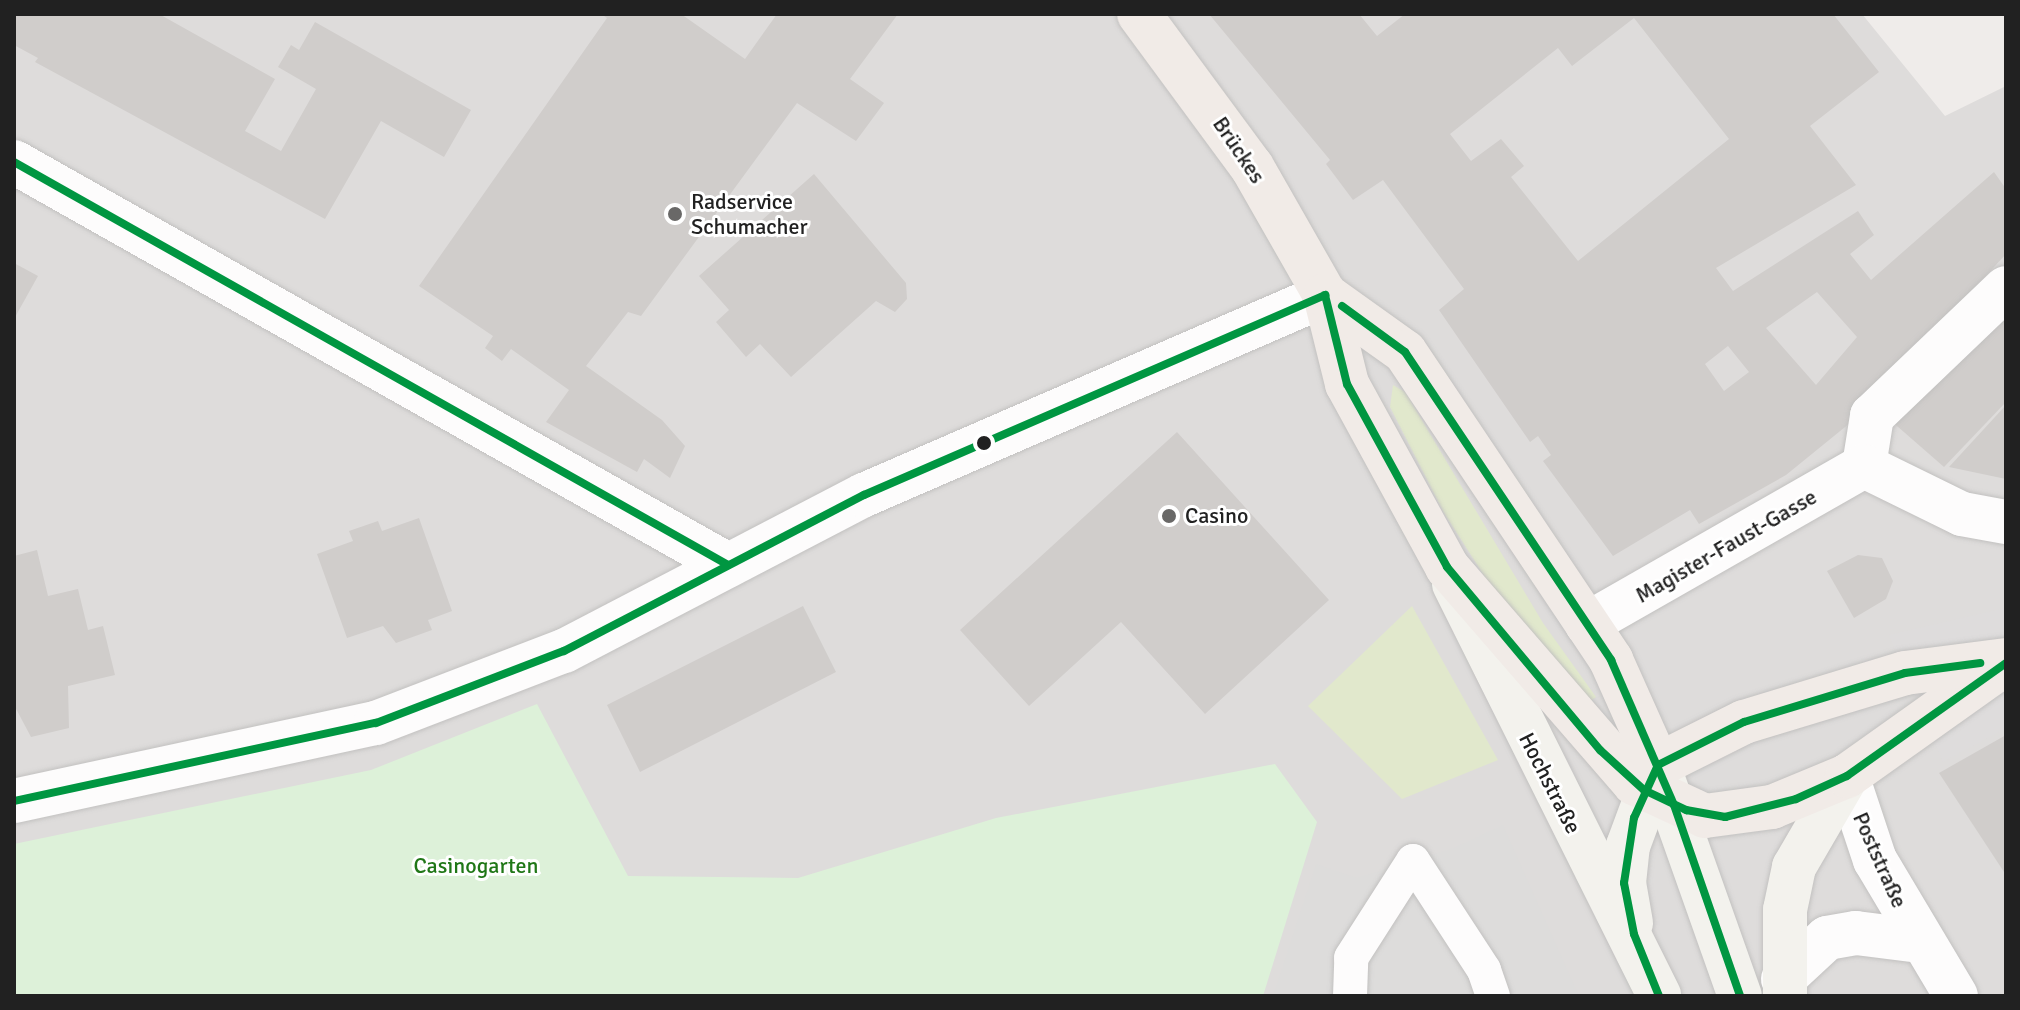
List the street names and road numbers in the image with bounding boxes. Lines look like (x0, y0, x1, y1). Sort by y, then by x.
street label: Brückes (1207, 112, 1271, 188)
street label: Magister-Faust-Gasse (1631, 483, 1821, 609)
street label: Hochstraße (1513, 728, 1587, 838)
street label: Poststraße (1847, 808, 1913, 912)

